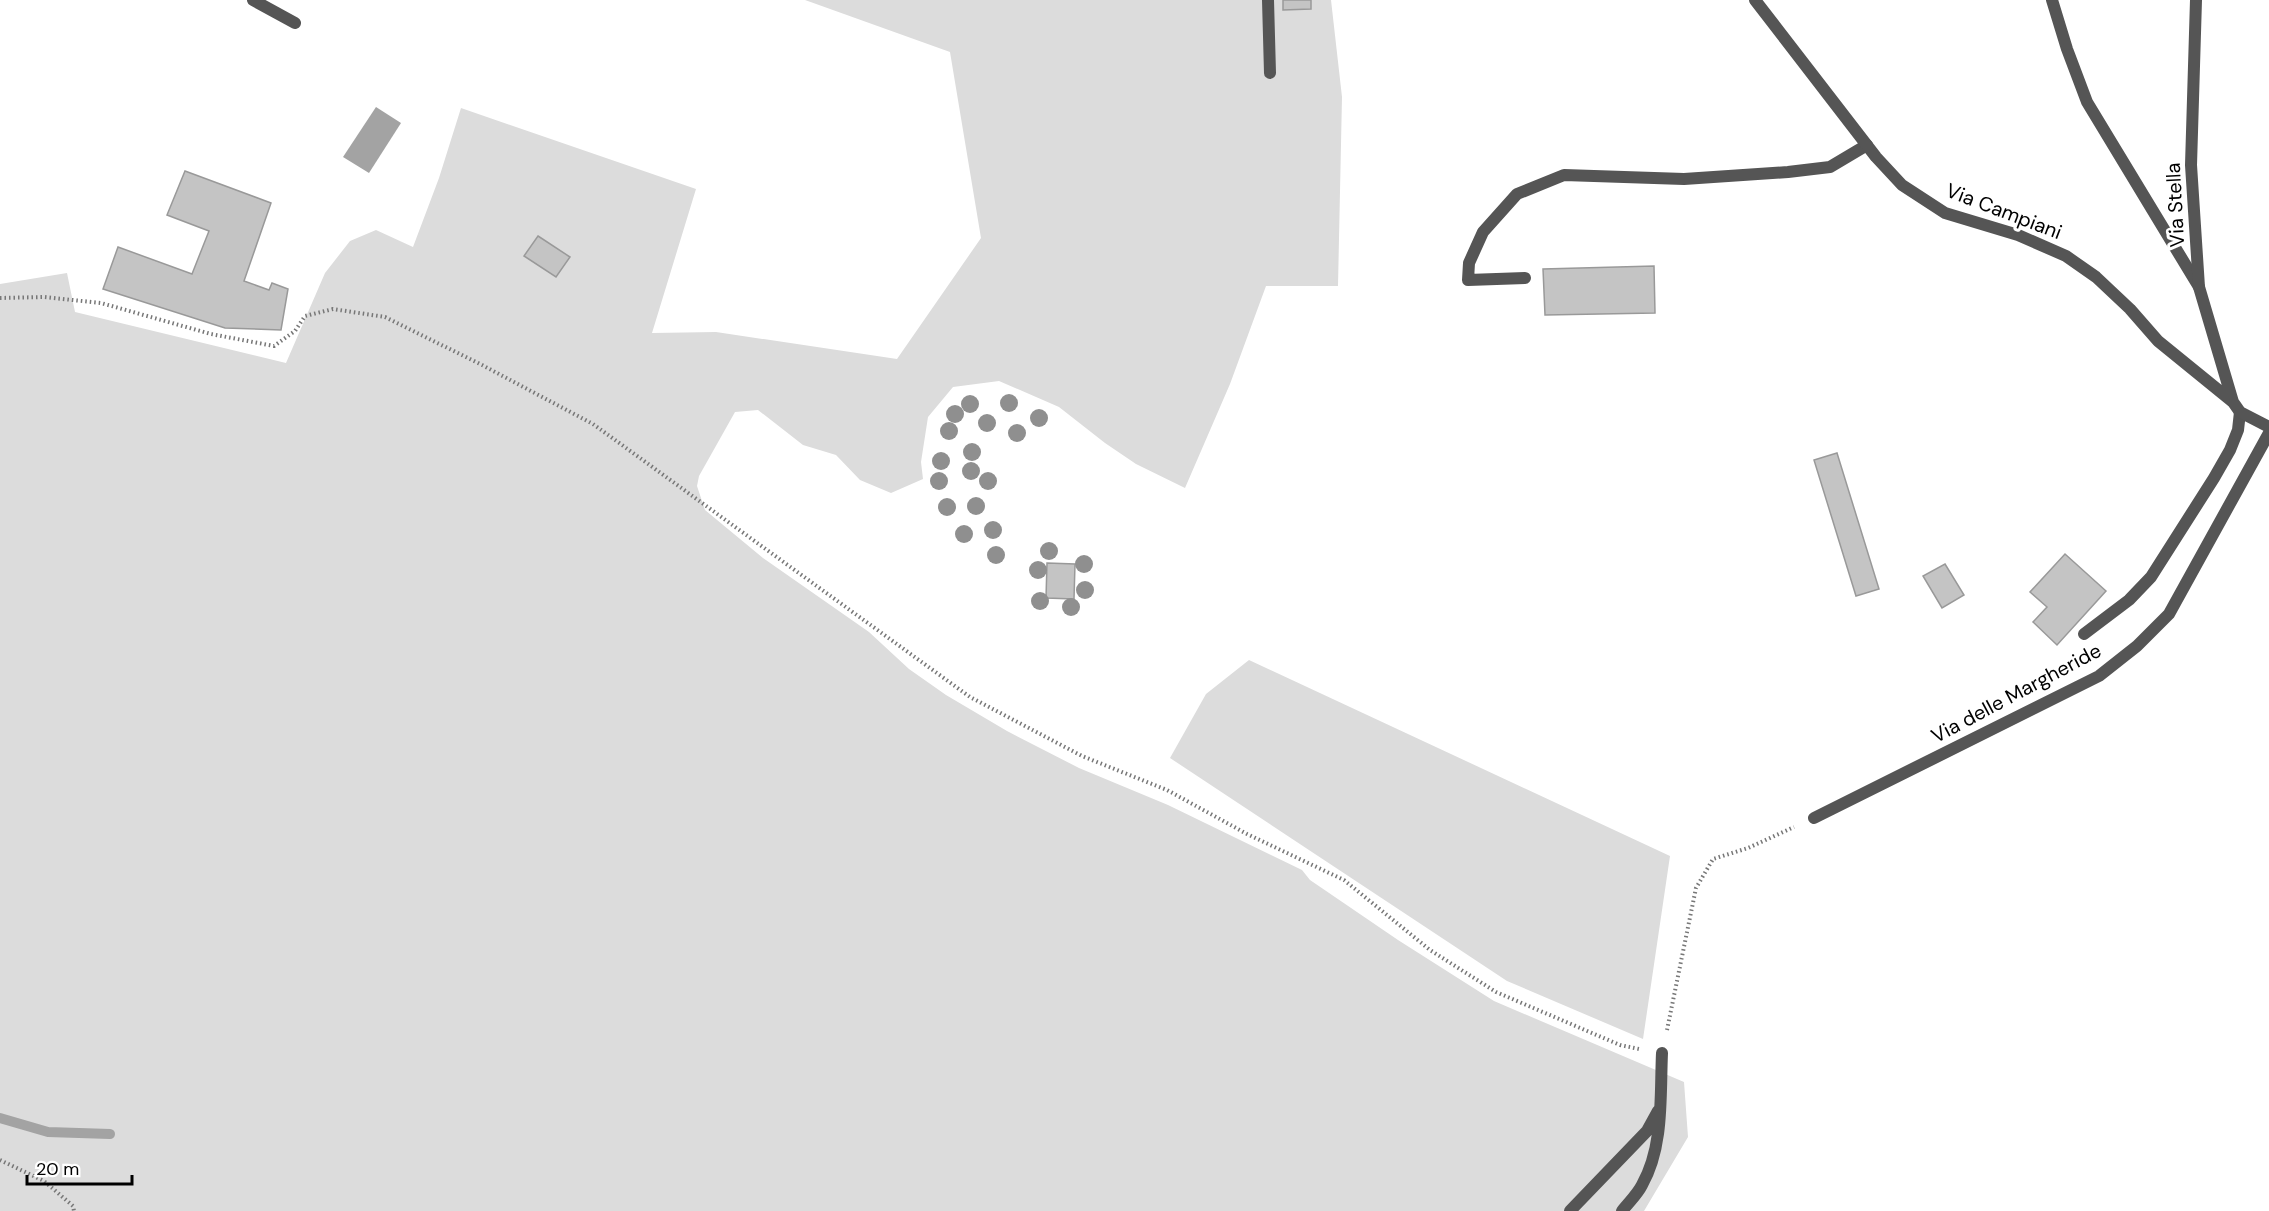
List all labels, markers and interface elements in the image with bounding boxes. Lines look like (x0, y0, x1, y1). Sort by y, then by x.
street label: Via Stella (2160, 162, 2190, 248)
street label: Via Campiani (1942, 177, 2066, 245)
street label: Via delle Margheride (1927, 637, 2105, 749)
scale bar (27, 1148, 132, 1186)
text: 20 m (36, 1157, 79, 1181)

